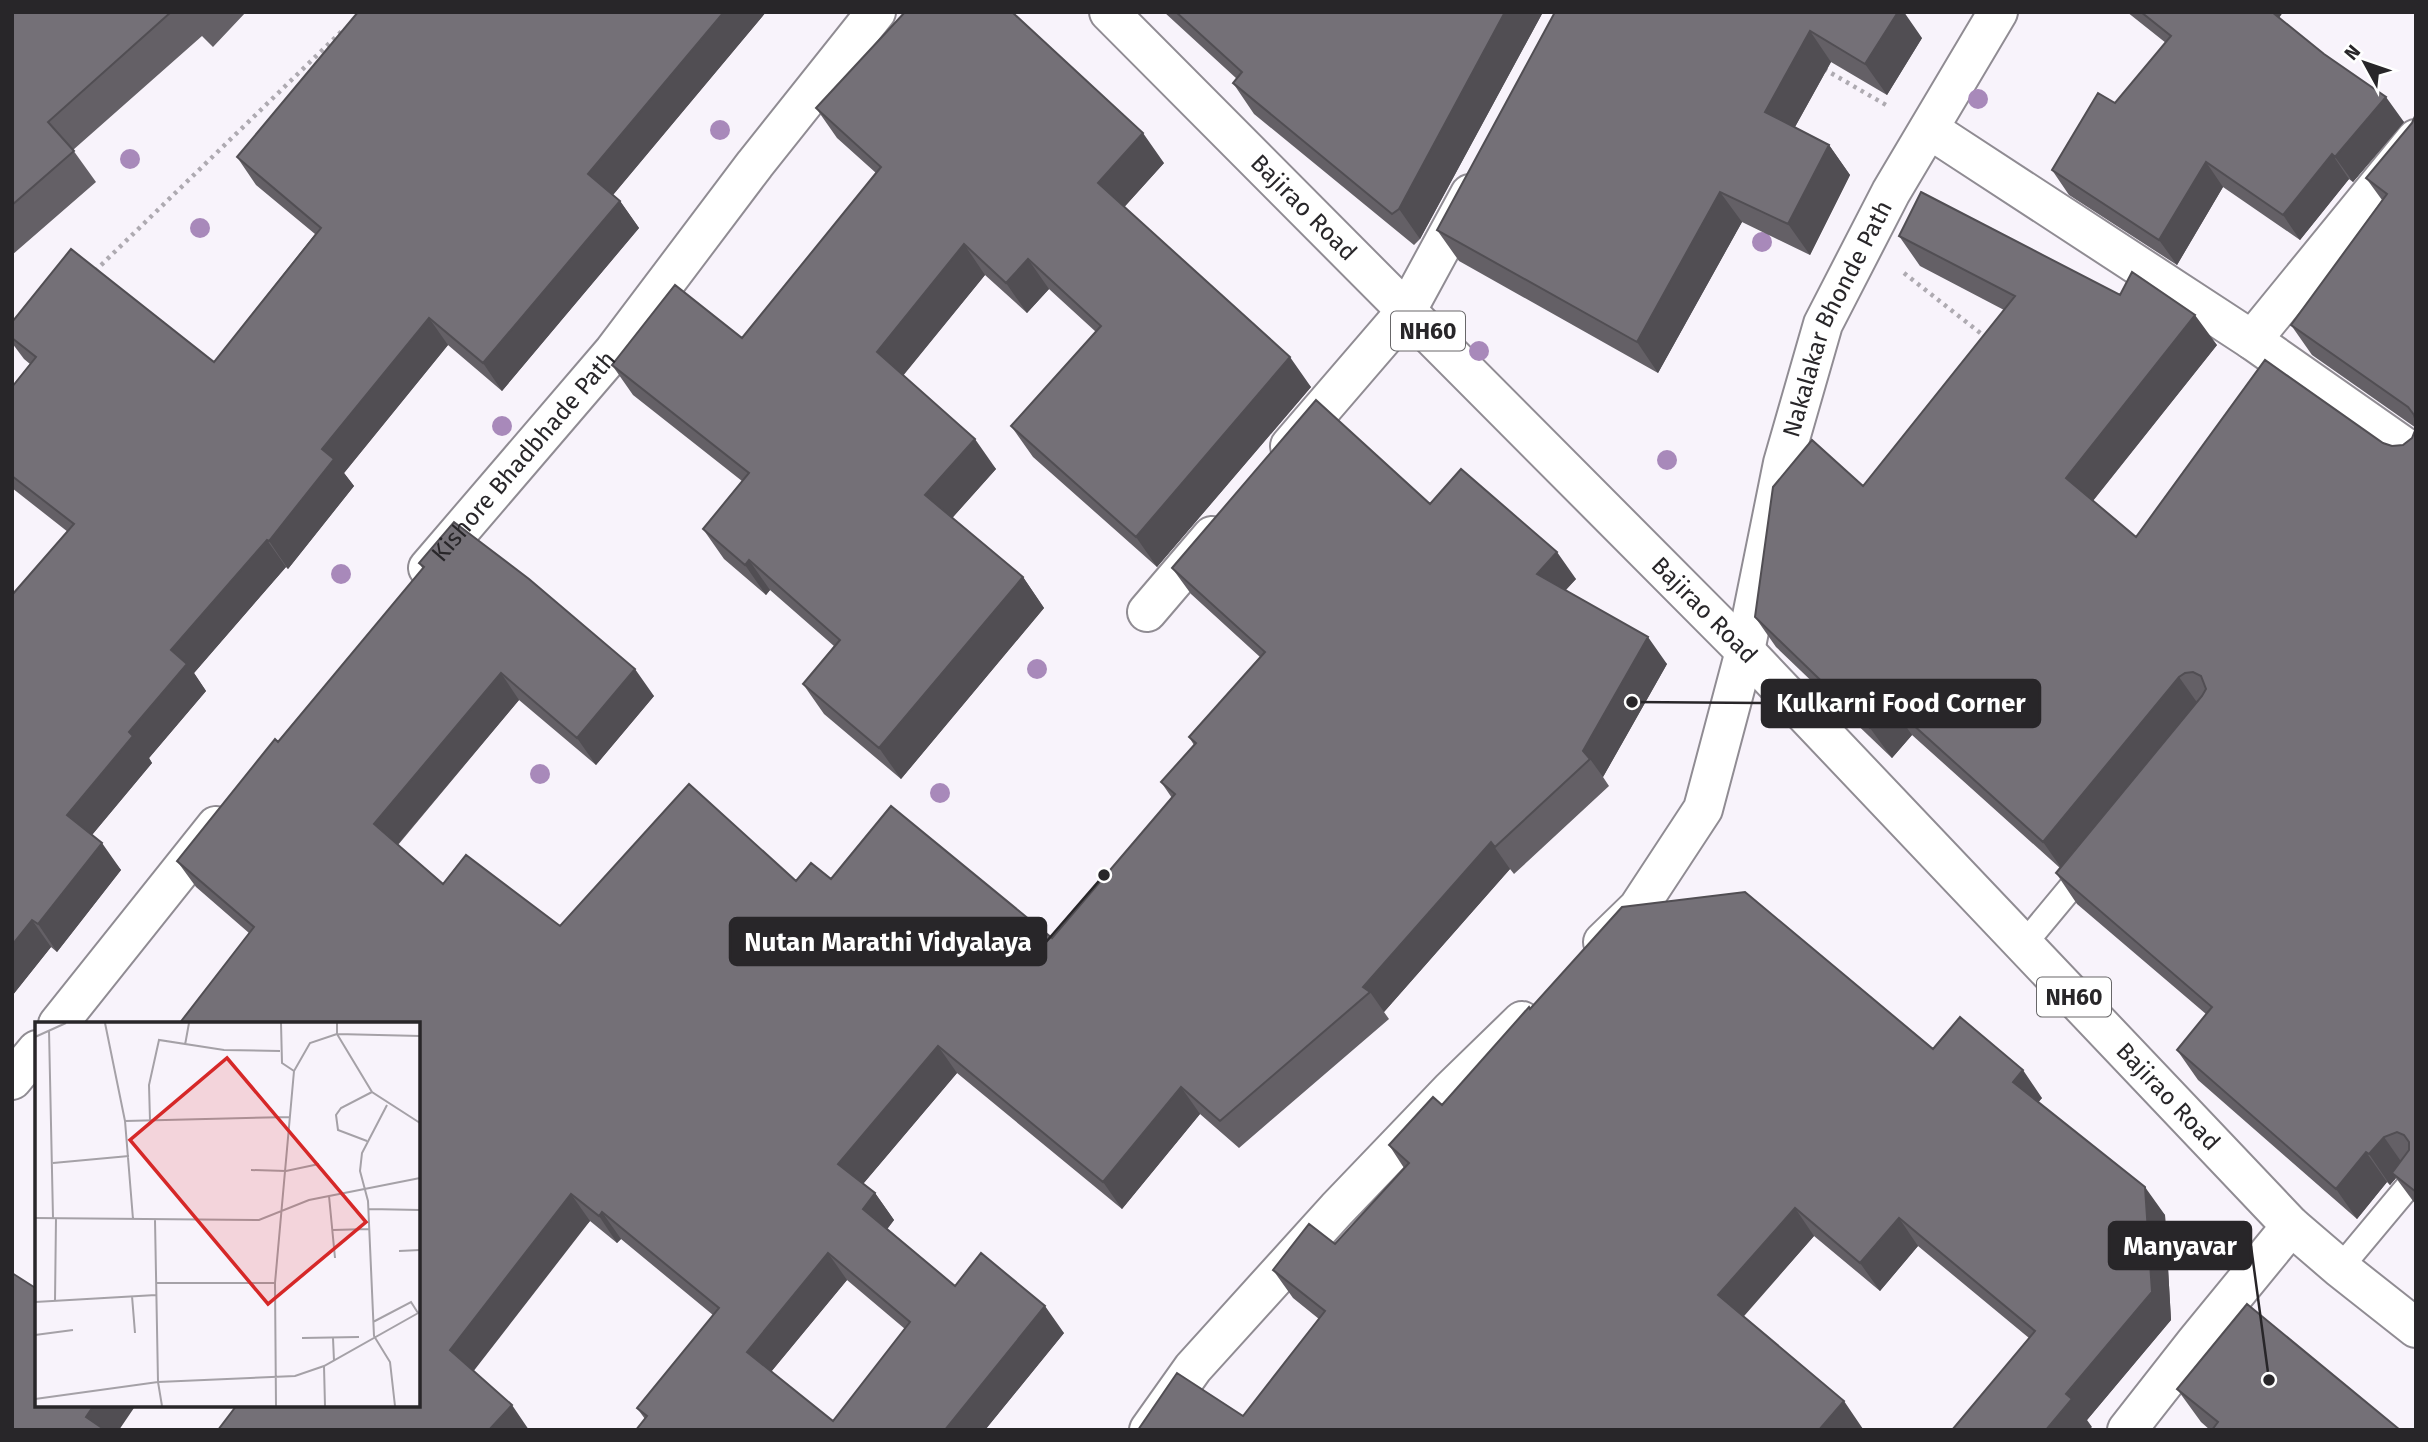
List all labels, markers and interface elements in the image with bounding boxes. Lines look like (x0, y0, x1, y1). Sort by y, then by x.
north arrow (2330, 28, 2400, 98)
text: N (2339, 40, 2365, 65)
street label: Bajirao Road (1245, 149, 1362, 266)
street label: Nakalakar Bhonde Path (1777, 196, 1898, 440)
road number: NH60 (1391, 312, 1465, 350)
street label: Kishore Bhadbhade Path (426, 346, 622, 567)
street label: Bajirao Road (1646, 551, 1763, 669)
callout: Kulkarni Food Corner (1762, 680, 2040, 727)
text: Kulkarni Food Corner (1776, 688, 2026, 719)
callout: Nutan Marathi Vidyalaya (730, 918, 1046, 965)
text: Nutan Marathi Vidyalaya (744, 927, 1032, 958)
road number: NH60 (2037, 978, 2111, 1016)
inset map (35, 1022, 420, 1407)
street label: Bajirao Road (2110, 1037, 2226, 1156)
callout: Manyavar (2109, 1222, 2251, 1269)
text: Manyavar (2123, 1231, 2237, 1262)

